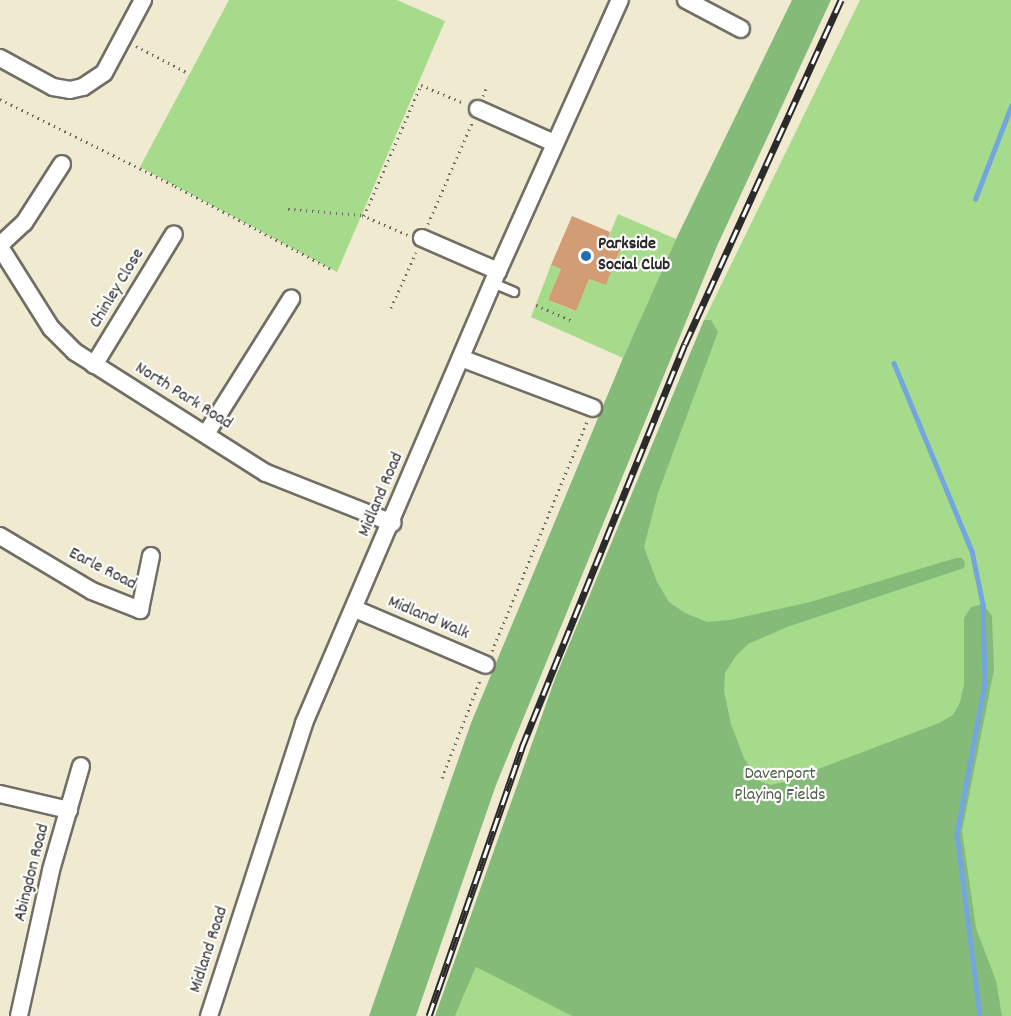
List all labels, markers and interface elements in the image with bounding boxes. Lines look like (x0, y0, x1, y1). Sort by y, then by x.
place label: Parkside Social Club (598, 235, 670, 278)
street label: Chinley Close (86, 245, 150, 333)
marker: Parkside Social Club (579, 249, 593, 263)
street label: North Park Road (130, 358, 236, 436)
street label: Midland Road (355, 450, 409, 540)
street label: Earle Road (64, 544, 140, 596)
street label: Midland Walk (384, 592, 472, 646)
park label: Davenport Playing Fields (734, 765, 826, 808)
street label: Abingdon Road (10, 822, 56, 924)
street label: Midland Road (186, 904, 234, 996)

